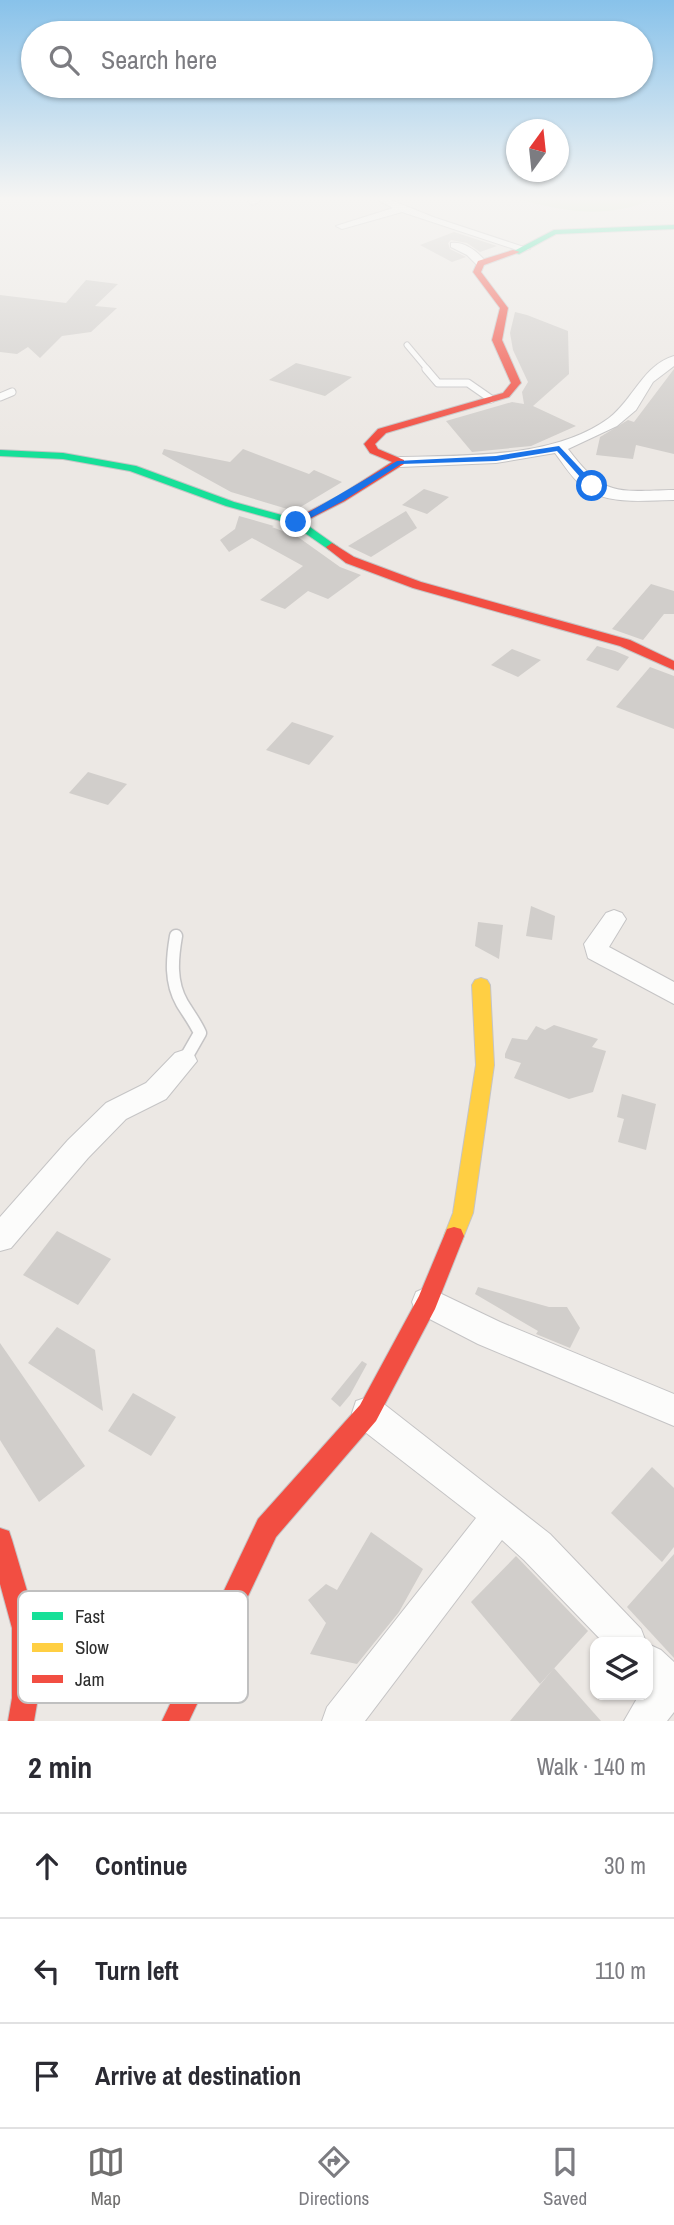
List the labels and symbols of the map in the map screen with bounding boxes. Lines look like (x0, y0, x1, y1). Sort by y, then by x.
north arrow (506, 119, 569, 182)
route start (576, 470, 607, 501)
route end (280, 506, 311, 537)
legend (18, 1591, 248, 1703)
text: Fast (75, 1603, 105, 1629)
text: Slow (75, 1634, 110, 1660)
text: Jam (75, 1666, 104, 1692)

